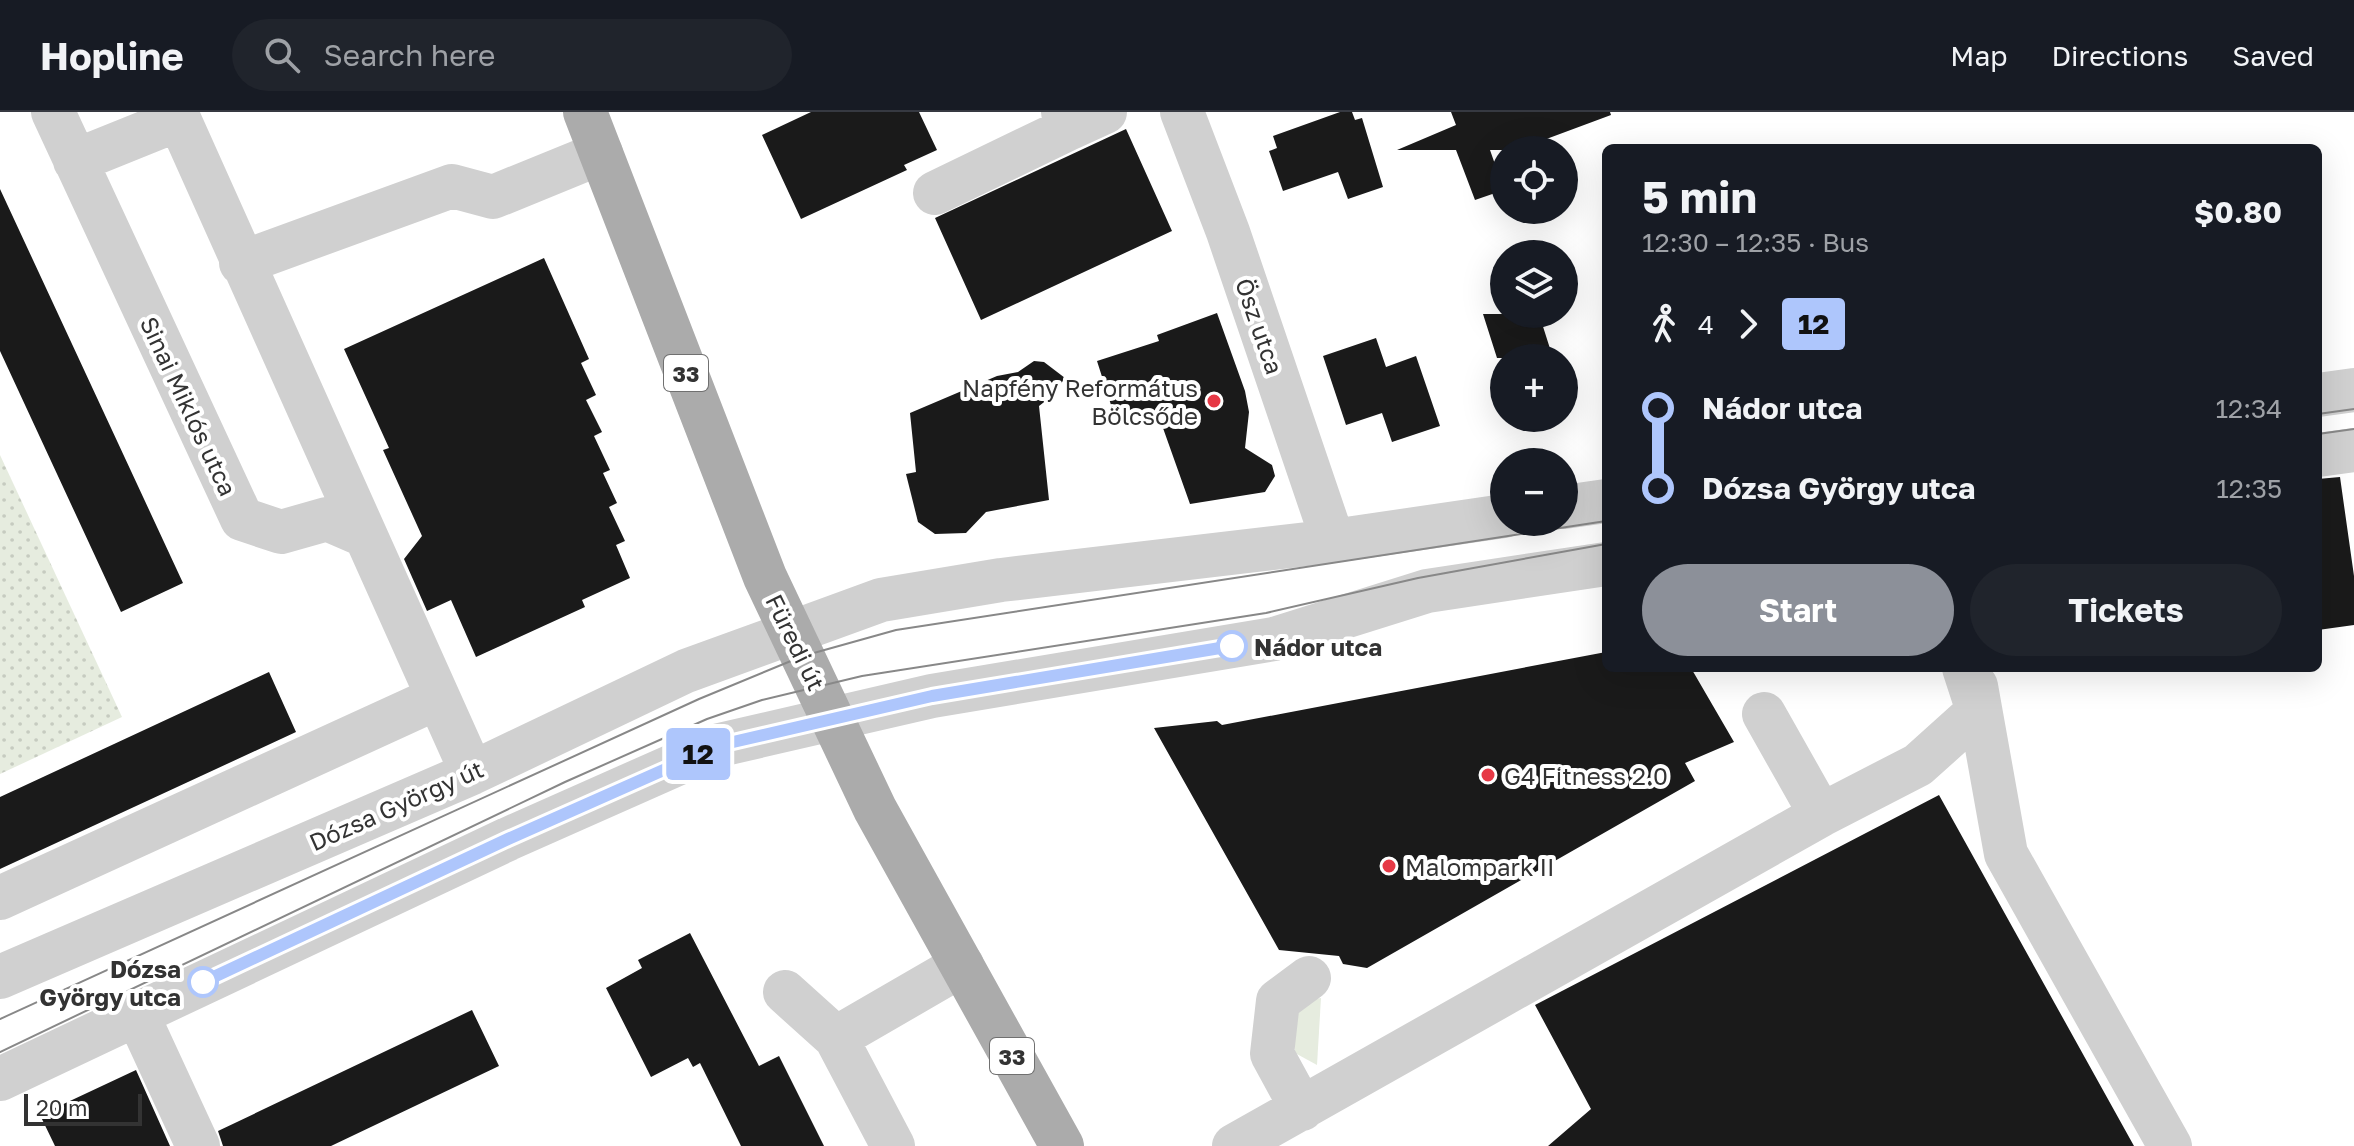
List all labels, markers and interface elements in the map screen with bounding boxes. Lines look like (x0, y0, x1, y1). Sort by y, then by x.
search box (232, 19, 792, 91)
text: Hopline (40, 33, 184, 78)
icon: search (260, 33, 304, 77)
text: Search here (324, 37, 496, 73)
text: Map (1950, 39, 2007, 72)
text: Directions (2051, 39, 2188, 72)
text: Saved (2232, 39, 2314, 72)
map controls (1490, 136, 1578, 536)
button: locate (1490, 136, 1578, 224)
text: 5 min (1642, 170, 1757, 223)
text: $0.80 (2194, 194, 2282, 230)
text: 12:30 – 12:35 · Bus (1642, 227, 1869, 258)
button: layers (1490, 240, 1578, 328)
street label: Ösz utca (1230, 274, 1290, 378)
icon: walk (1642, 302, 1686, 346)
icon: forward (1726, 302, 1770, 346)
text: 12 (1798, 307, 1829, 340)
text: 4 (1698, 309, 1714, 340)
street label: Sinai Miklós utca (135, 312, 243, 500)
button: + (1490, 344, 1578, 432)
road number: 33 (664, 355, 708, 391)
place label: Napfény Református Bölcsőde (962, 373, 1198, 430)
text: Nádor utca (1702, 390, 1862, 426)
marker: Napfény Református Bölcsőde (1205, 392, 1223, 410)
text: 12:34 (2215, 393, 2282, 424)
button: − (1490, 448, 1578, 536)
text: Dózsa György utca (1702, 470, 1975, 506)
text: 12:35 (2216, 473, 2282, 504)
button: Start (1642, 564, 1954, 656)
button: Tickets (1970, 564, 2282, 656)
street label: Füredi út (760, 589, 832, 695)
marker: Nádor utca (1217, 631, 1247, 661)
place label: Nádor utca (1254, 632, 1382, 661)
line badge: 12 (662, 728, 734, 780)
text: 12 (682, 737, 714, 770)
street label: Dózsa György út (304, 754, 488, 856)
place label: G4 Fitness 2.0 (1504, 761, 1668, 790)
marker: G4 Fitness 2.0 (1479, 766, 1497, 784)
place label: Malompark II (1405, 852, 1555, 881)
marker: Malompark II (1380, 857, 1398, 875)
place label: Dózsa György utca (39, 954, 181, 1011)
marker: Dózsa György utca (188, 967, 218, 997)
road number: 33 (990, 1038, 1034, 1074)
scale bar (24, 1090, 142, 1126)
text: 20 m (36, 1094, 87, 1121)

